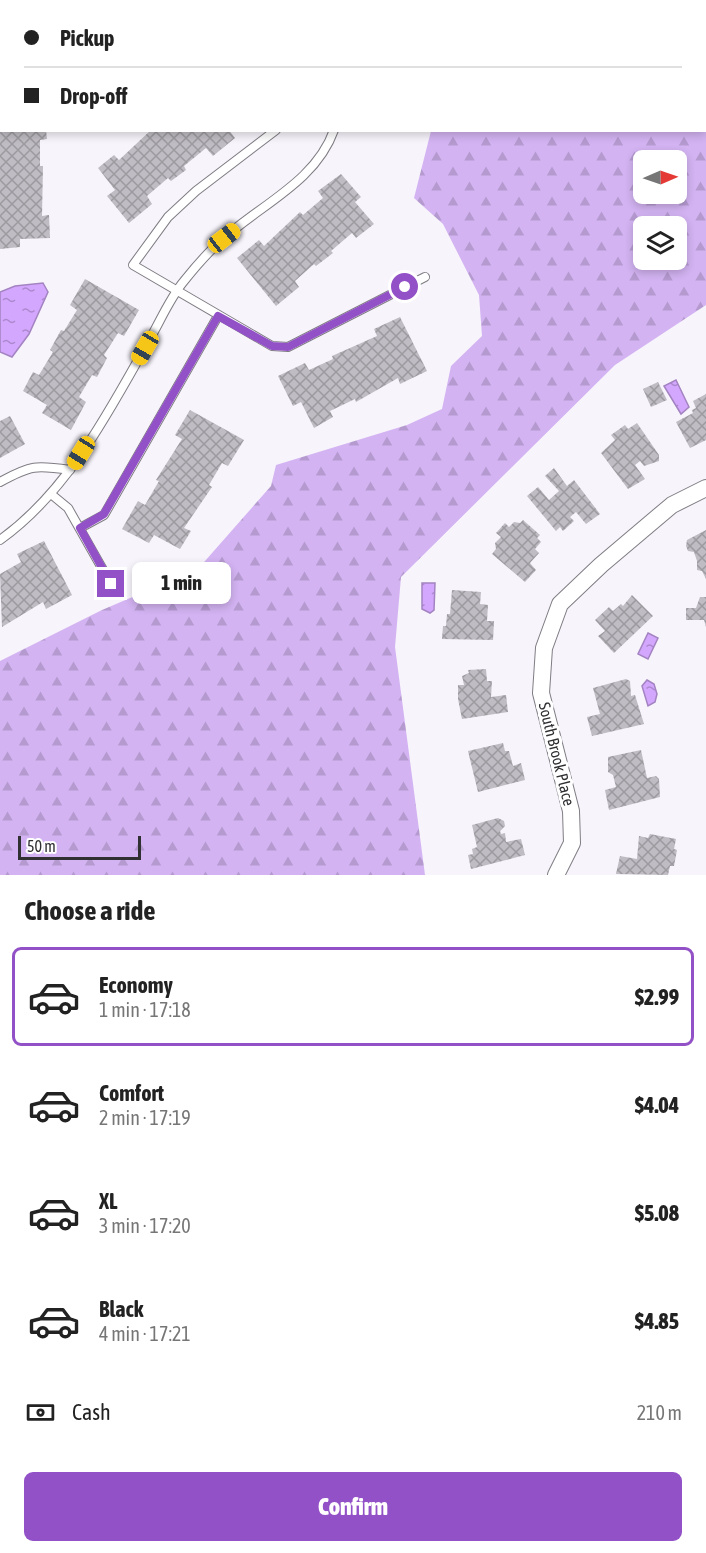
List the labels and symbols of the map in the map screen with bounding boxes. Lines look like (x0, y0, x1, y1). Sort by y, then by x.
north arrow (633, 150, 687, 204)
car (204, 220, 244, 256)
route start (391, 273, 418, 300)
car (128, 328, 162, 368)
car (64, 433, 98, 473)
callout: 1 min (132, 563, 231, 605)
route end (97, 570, 124, 597)
street label: South Brook Place (535, 700, 579, 808)
scale bar (18, 833, 141, 860)

